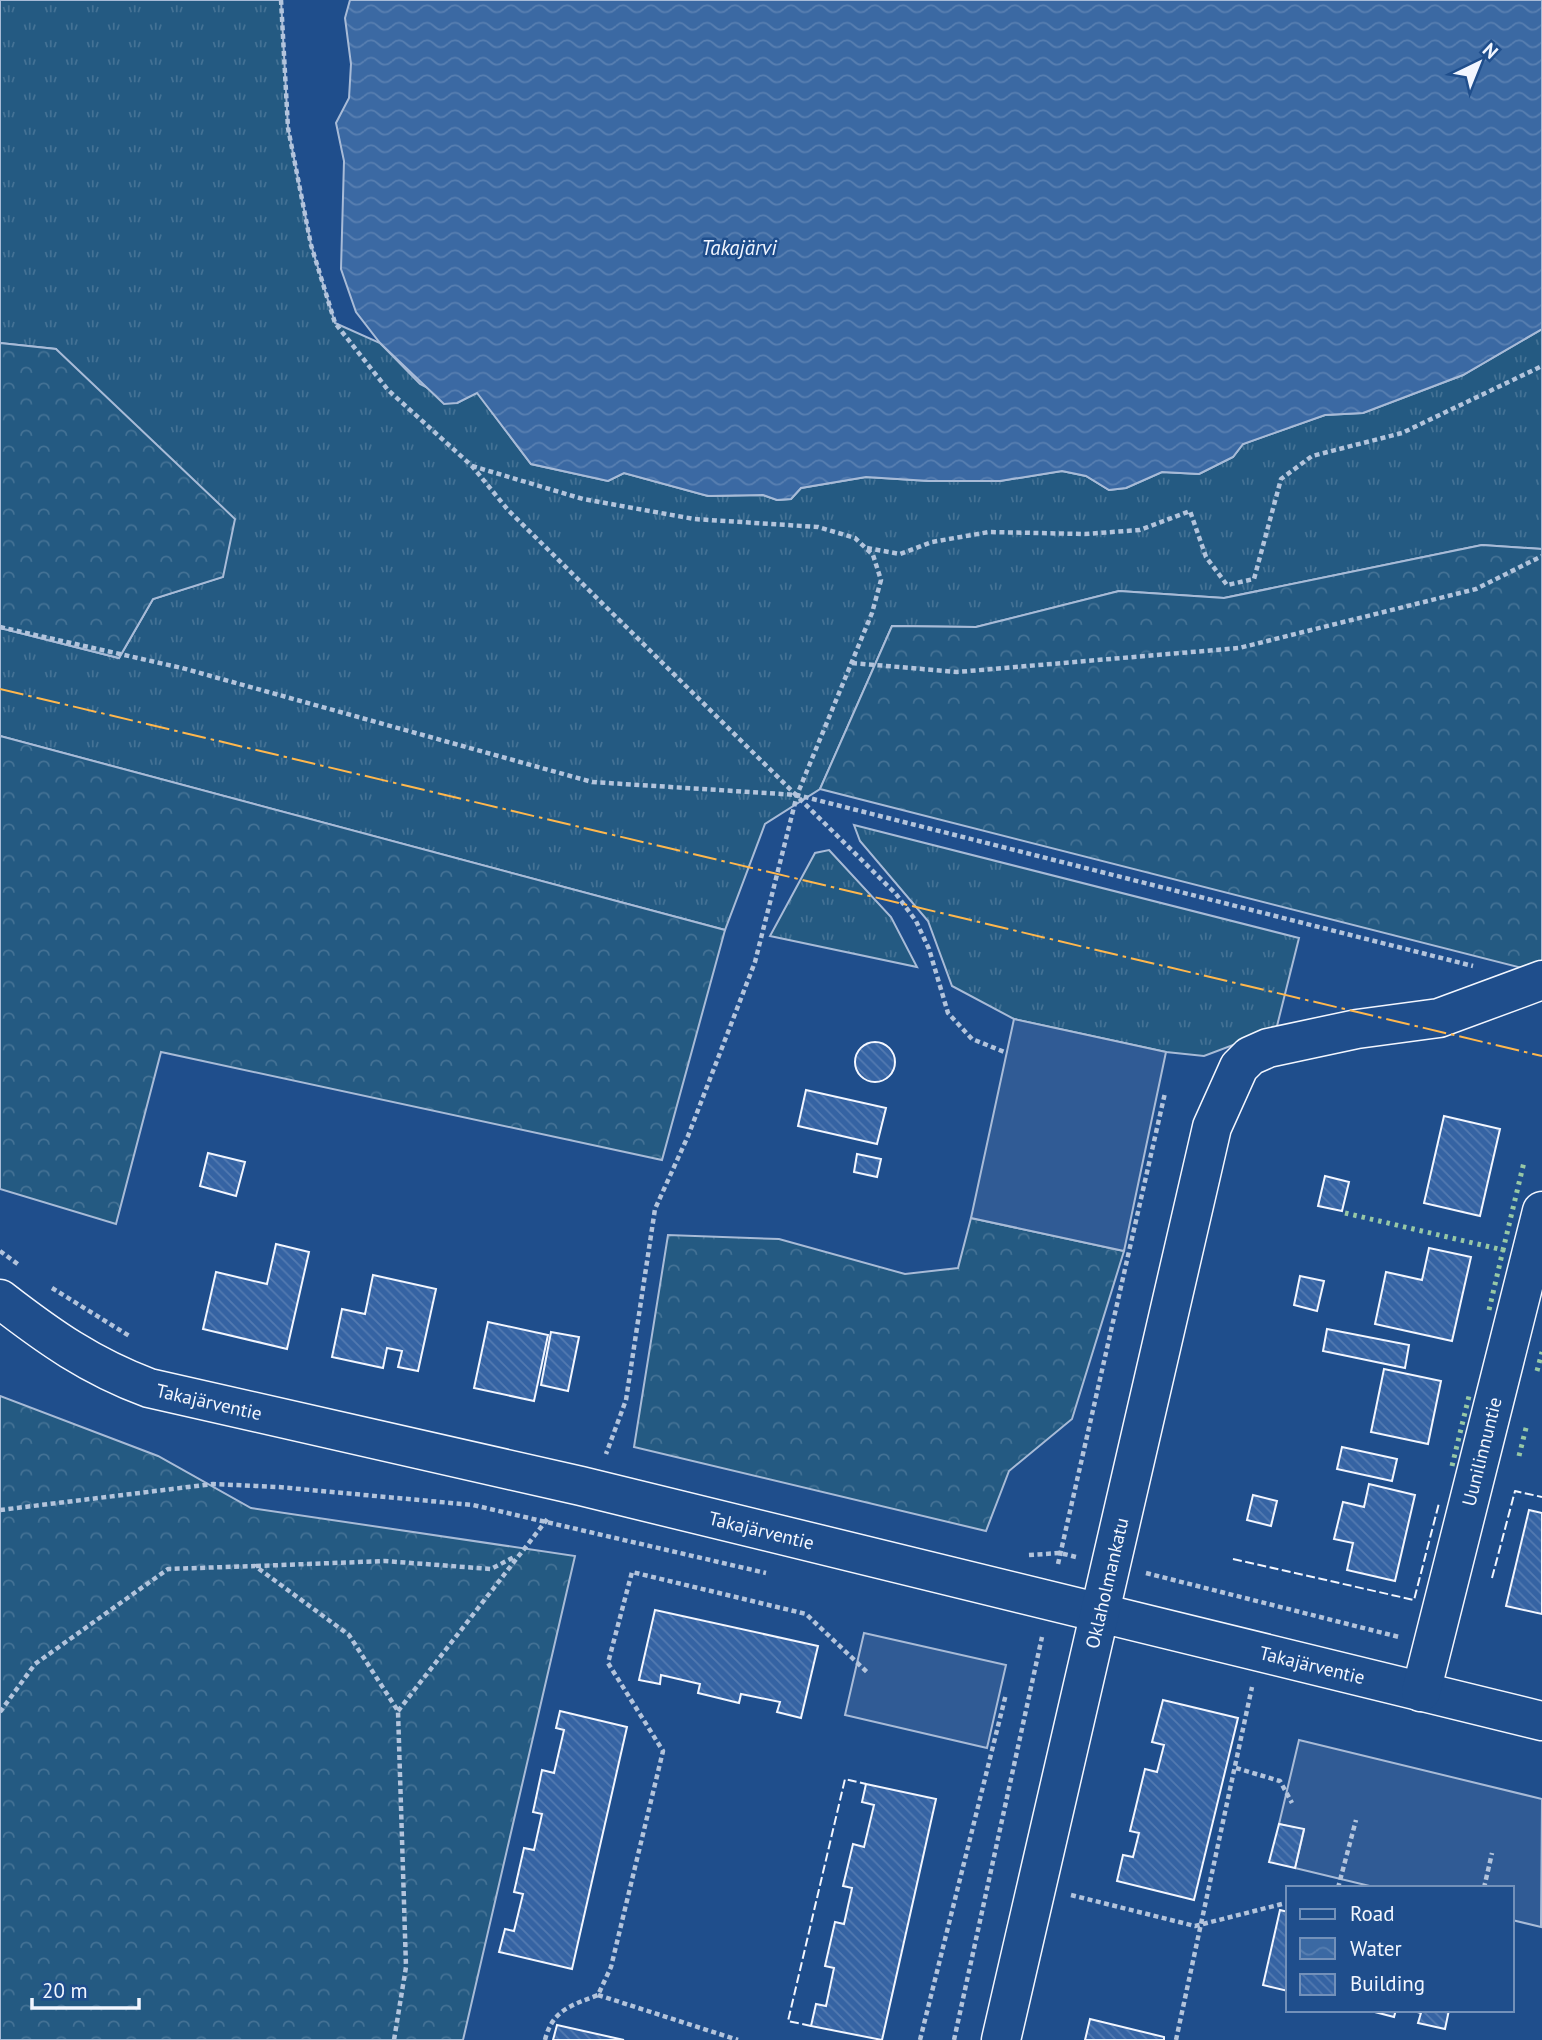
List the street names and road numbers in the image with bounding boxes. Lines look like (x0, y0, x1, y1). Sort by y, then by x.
street label: Takajärventie (154, 1378, 264, 1425)
street label: Uunilinnuntie (1456, 1395, 1507, 1508)
street label: Takajärventie (706, 1506, 817, 1555)
street label: Oklaholmankatu (1080, 1515, 1133, 1651)
street label: Takajärventie (1257, 1640, 1367, 1689)

